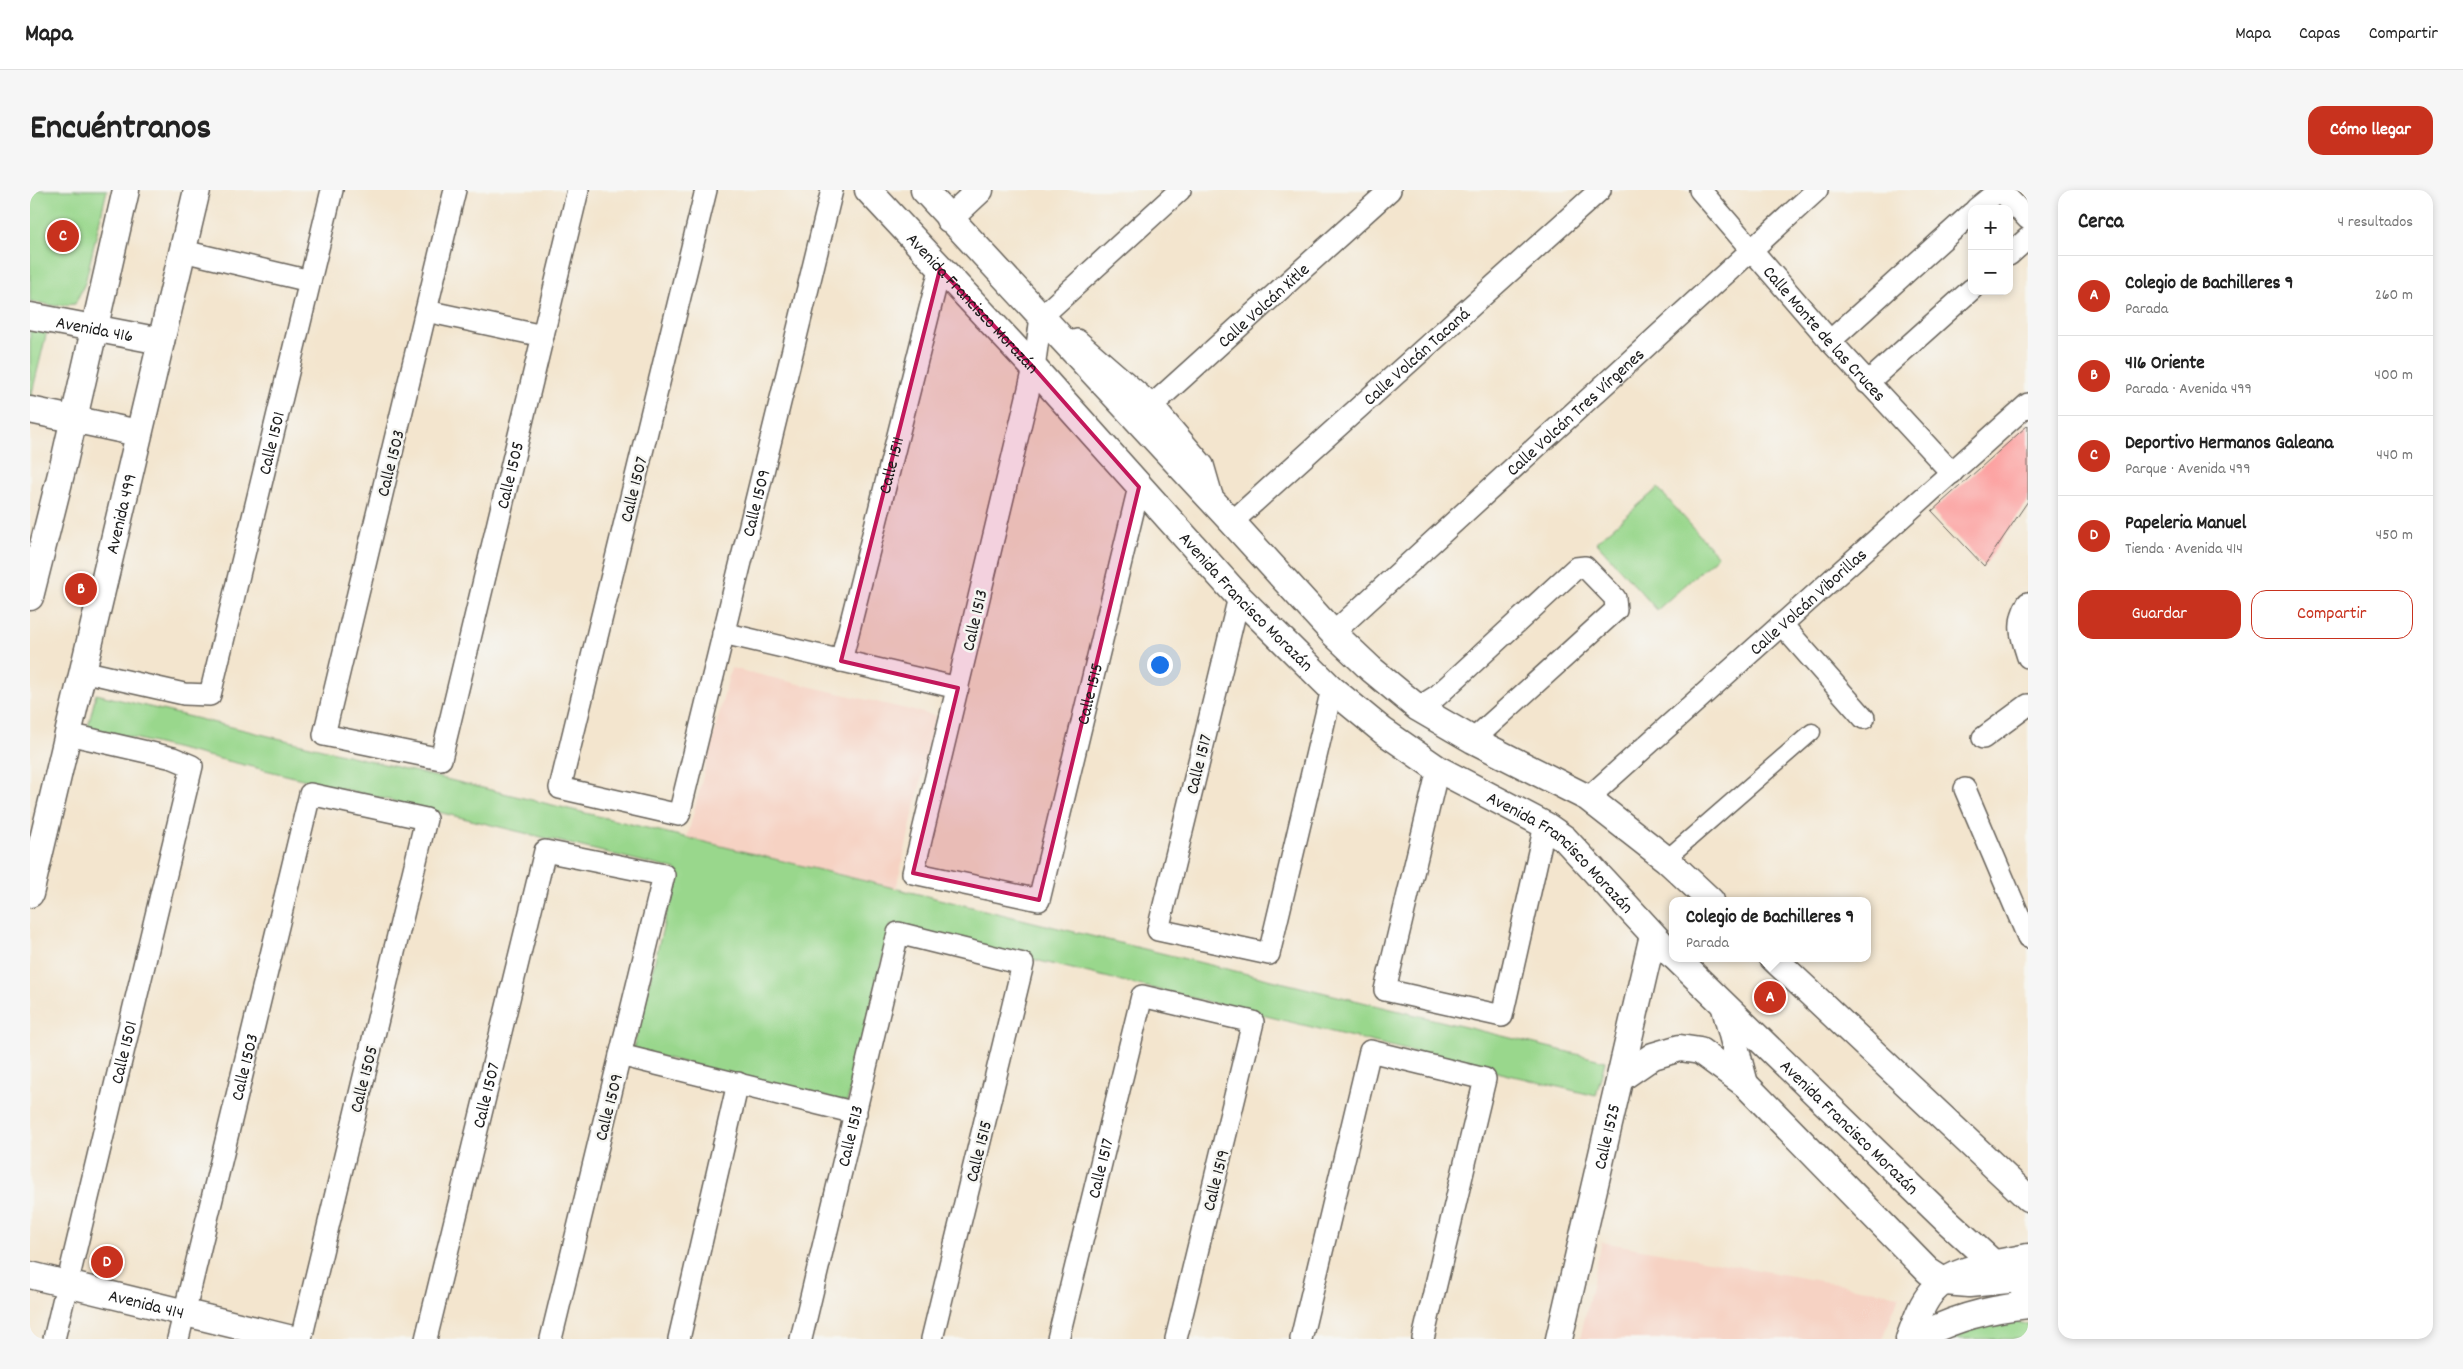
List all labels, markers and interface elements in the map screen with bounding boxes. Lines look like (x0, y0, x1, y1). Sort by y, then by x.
text: Mapa (25, 18, 73, 52)
text: Mapa (2235, 22, 2271, 47)
text: Capas (2299, 22, 2341, 47)
text: Compartir (2369, 22, 2438, 47)
text: Encuéntranos (30, 105, 211, 155)
button: Cómo llegar (2308, 106, 2433, 155)
map controls (1968, 205, 2013, 295)
button: + (1968, 205, 2013, 250)
text: Cerca (2078, 208, 2124, 238)
text: 4 resultados (2338, 211, 2413, 234)
pin: C (47, 217, 79, 255)
street label: Avenida Francisco Morazán (899, 228, 1043, 380)
button: − (1968, 250, 2013, 295)
street label: Calle Volcán Xitle (1213, 258, 1316, 355)
street label: Calle Monte de las Cruces (1756, 261, 1890, 409)
text: Colegio de Bachilleres 9 (2125, 271, 2294, 298)
text: A (2090, 284, 2098, 307)
text: 260 m (2375, 284, 2413, 307)
text: Parada (2125, 298, 2168, 321)
street label: Calle Volcán Tacaná (1359, 303, 1477, 413)
street label: Avenida 416 (54, 311, 135, 350)
street label: Calle Volcán Tres Vírgenes (1502, 344, 1651, 483)
text: 416 Oriente (2125, 351, 2205, 378)
text: B (2090, 364, 2098, 387)
text: 400 m (2374, 364, 2413, 387)
text: Parada · Avenida 499 (2125, 378, 2252, 401)
street label: Calle 1501 (254, 409, 293, 477)
street label: Calle 1503 (372, 428, 413, 500)
text: Deportivo Hermanos Galeana (2125, 431, 2333, 458)
street label: Calle 1511 (874, 434, 912, 497)
street label: Calle 1505 (492, 439, 532, 512)
text: C (2090, 444, 2098, 467)
text: 440 m (2376, 444, 2413, 467)
street label: Calle 1507 (615, 454, 656, 525)
text: Parque · Avenida 499 (2125, 458, 2251, 481)
street label: Calle 1509 (738, 467, 778, 540)
street label: Avenida 499 (101, 471, 144, 557)
text: Papeleria Manuel (2125, 511, 2246, 538)
text: D (2090, 524, 2098, 547)
text: 450 m (2376, 524, 2413, 547)
street label: Avenida Francisco Morazán (1172, 528, 1318, 678)
text: Tienda · Avenida 414 (2125, 538, 2243, 561)
street label: Calle Volcán Viborillas (1745, 544, 1874, 662)
pin: B (65, 570, 97, 608)
street label: Calle 1513 (957, 587, 996, 654)
button: Guardar (2078, 590, 2241, 639)
button: Compartir (2251, 590, 2413, 639)
your location (1147, 652, 1173, 678)
street label: Calle 1515 (1072, 661, 1111, 728)
street label: Calle 1517 (1181, 732, 1220, 797)
street label: Avenida Francisco Morazán (1482, 787, 1638, 920)
popup (1669, 897, 1871, 962)
text: Colegio de Bachilleres 9 (1686, 905, 1854, 932)
text: Parada (1686, 932, 1729, 955)
pin: A (1754, 978, 1786, 1016)
street label: Calle 1501 (106, 1019, 145, 1087)
street label: Calle 1503 (226, 1031, 267, 1103)
street label: Calle 1505 (345, 1043, 386, 1116)
street label: Avenida Francisco Morazán (1773, 1055, 1923, 1202)
street label: Calle 1507 (468, 1060, 508, 1131)
street label: Calle 1509 (590, 1071, 631, 1144)
street label: Calle 1525 (1589, 1102, 1628, 1172)
street label: Calle 1513 (833, 1103, 871, 1169)
street label: Calle 1515 (961, 1118, 1000, 1185)
street label: Calle 1517 (1083, 1136, 1122, 1201)
street label: Calle 1519 (1198, 1147, 1237, 1214)
pin: D (91, 1243, 123, 1281)
street label: Avenida 414 (106, 1285, 186, 1327)

